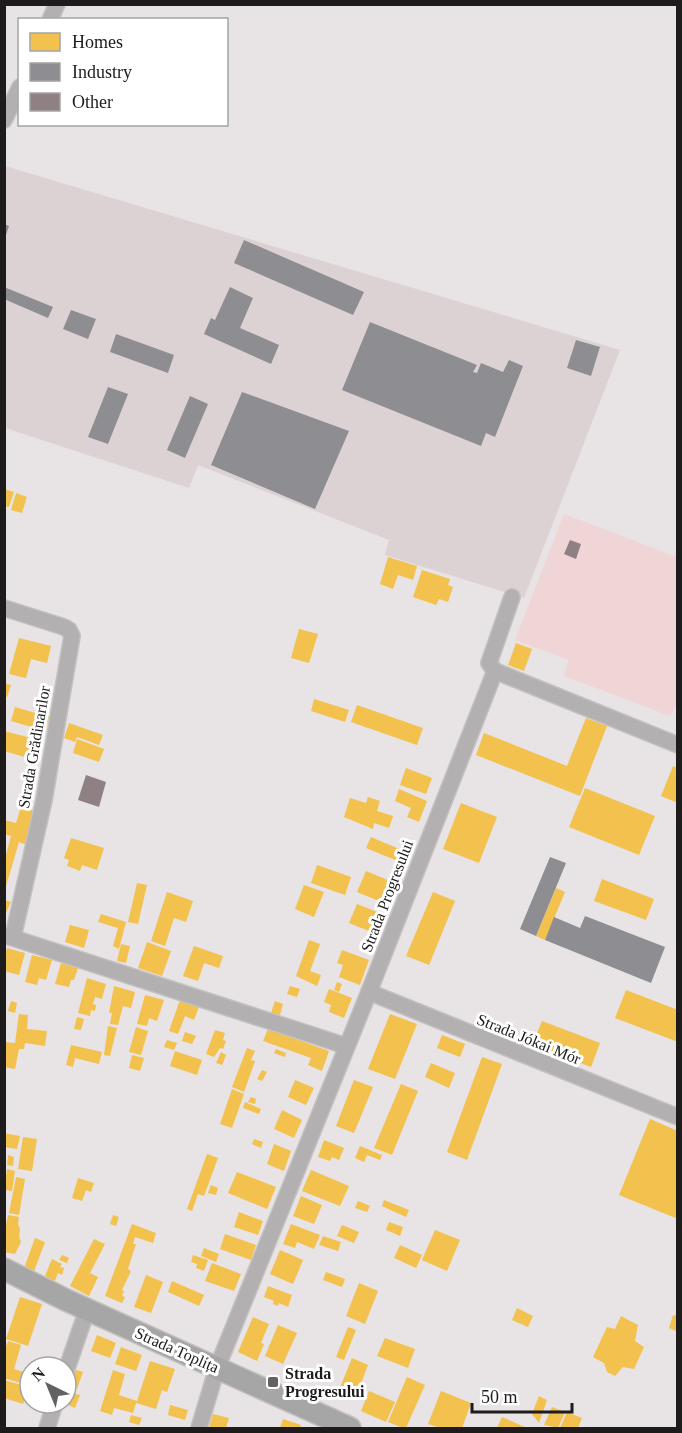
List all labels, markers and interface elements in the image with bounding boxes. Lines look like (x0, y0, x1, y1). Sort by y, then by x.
legend (18, 18, 228, 126)
text: Homes (72, 32, 123, 52)
text: Industry (72, 62, 132, 82)
text: Other (72, 92, 113, 112)
street label: Strada Grădinarilor (15, 684, 53, 810)
street label: Strada Progresului (358, 837, 417, 955)
street label: Strada Jókai Mór (475, 1010, 584, 1068)
street label: Strada Toplița (132, 1324, 221, 1377)
north arrow (18, 1355, 78, 1415)
text: N (28, 1364, 48, 1385)
place label: Strada Progresului (285, 1365, 365, 1401)
marker: Strada Progresului (266, 1375, 280, 1389)
scale bar (472, 1376, 572, 1414)
text: 50 m (481, 1387, 518, 1407)

